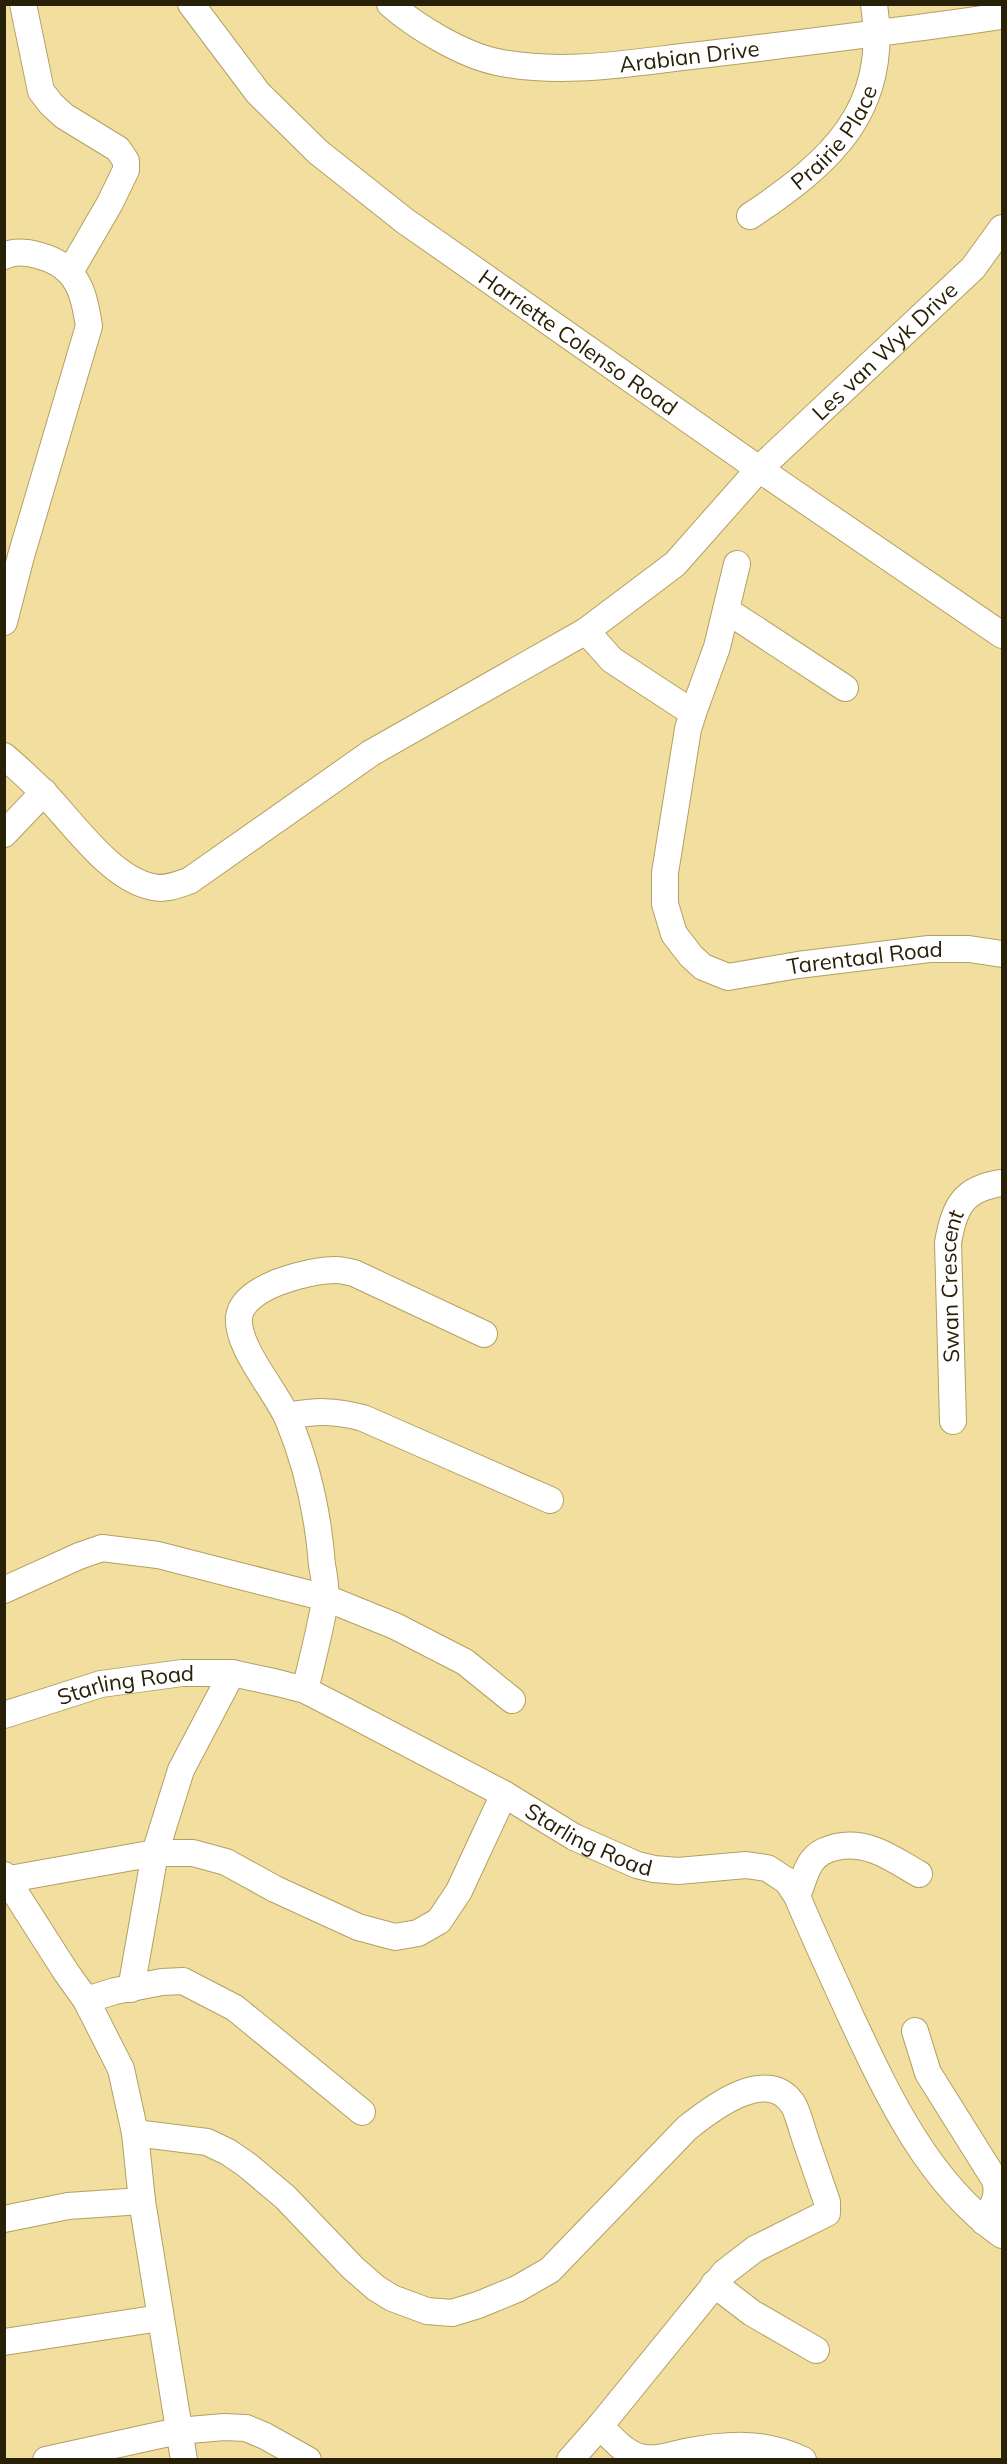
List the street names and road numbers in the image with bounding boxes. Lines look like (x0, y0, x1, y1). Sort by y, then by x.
street label: Arabian Drive (618, 34, 761, 78)
street label: Prairie Place (785, 81, 883, 196)
street label: Harriette Colenso Road (473, 263, 683, 422)
street label: Les van Wyk Drive (806, 276, 963, 426)
street label: Tarentaal Road (785, 935, 943, 981)
street label: Swan Crescent (934, 1205, 970, 1363)
street label: Starling Road (54, 1659, 194, 1711)
street label: Starling Road (520, 1796, 655, 1882)

